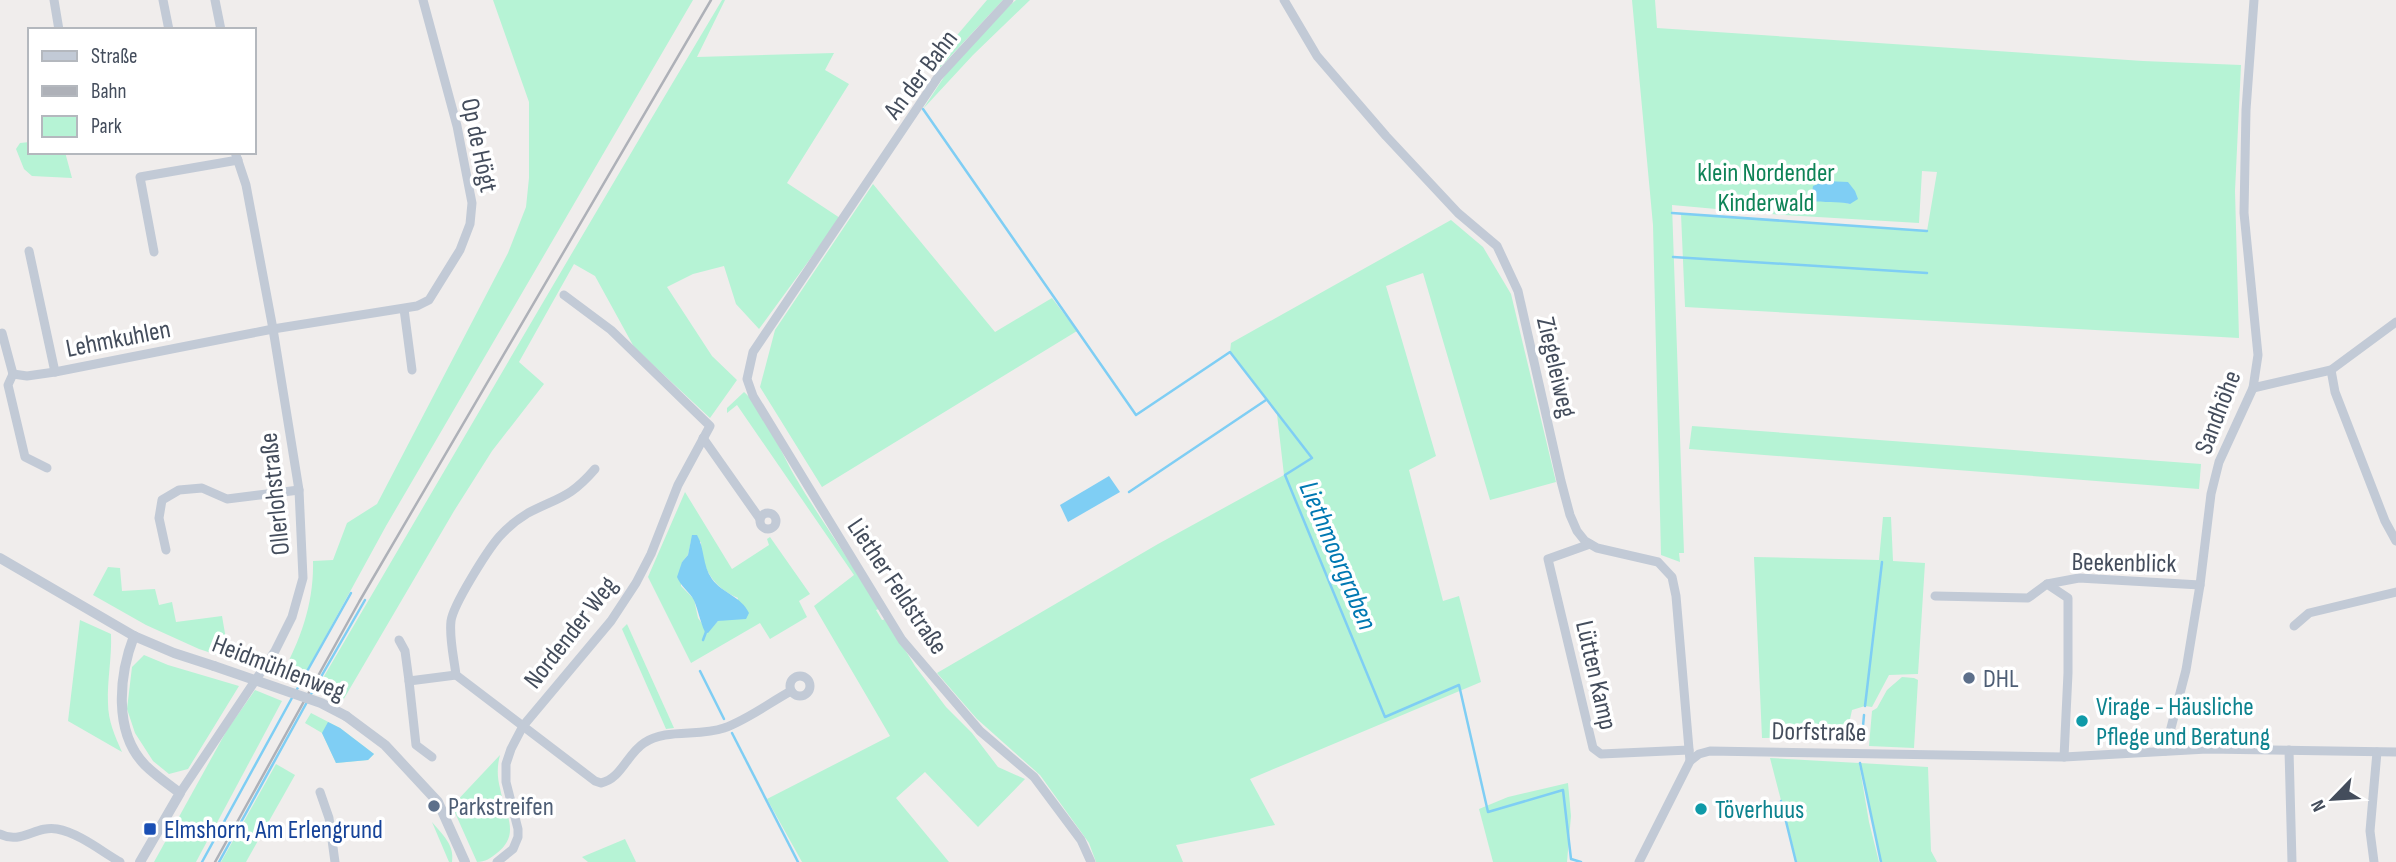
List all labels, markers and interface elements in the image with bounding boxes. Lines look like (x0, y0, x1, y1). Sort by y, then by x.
street label: An der Bahn (877, 24, 965, 126)
legend (28, 28, 256, 154)
text: Straße (91, 44, 137, 69)
text: Bahn (91, 79, 126, 104)
street label: Op de Högt (453, 95, 504, 195)
text: Park (91, 114, 122, 139)
park label: klein Nordender Kinderwald (1697, 158, 1835, 219)
street label: Lehmkuhlen (63, 314, 173, 365)
street label: Ziegeleiweg (1529, 314, 1582, 421)
street label: Sandhöhe (2188, 367, 2248, 459)
street label: Ollerlohstraße (254, 431, 297, 557)
water label: Liethmoorgraben (1292, 476, 1384, 635)
street label: Liether Feldstraße (840, 513, 954, 661)
street label: Beekenblick (2071, 547, 2177, 580)
street label: Nordender Weg (518, 571, 625, 695)
street label: Lütten Kamp (1568, 618, 1623, 733)
street label: Heidmühlenweg (208, 629, 349, 708)
place label: DHL (1983, 664, 2019, 695)
marker: DHL (1961, 670, 1977, 686)
place label: Virage - Häusliche Pflege und Beratung (2096, 692, 2270, 753)
marker: Virage - Häusliche Pflege und Beratung (2074, 713, 2090, 729)
street label: Dorfstraße (1771, 716, 1867, 749)
north arrow (2298, 764, 2368, 834)
place label: Parkstreifen (448, 792, 554, 823)
place label: Töverhuus (1715, 795, 1804, 826)
text: N (2306, 796, 2332, 815)
marker: Parkstreifen (426, 798, 442, 814)
marker: Töverhuus (1693, 801, 1709, 817)
place label: Elmshorn, Am Erlengrund (164, 815, 383, 846)
marker: Elmshorn, Am Erlengrund (142, 821, 158, 837)

